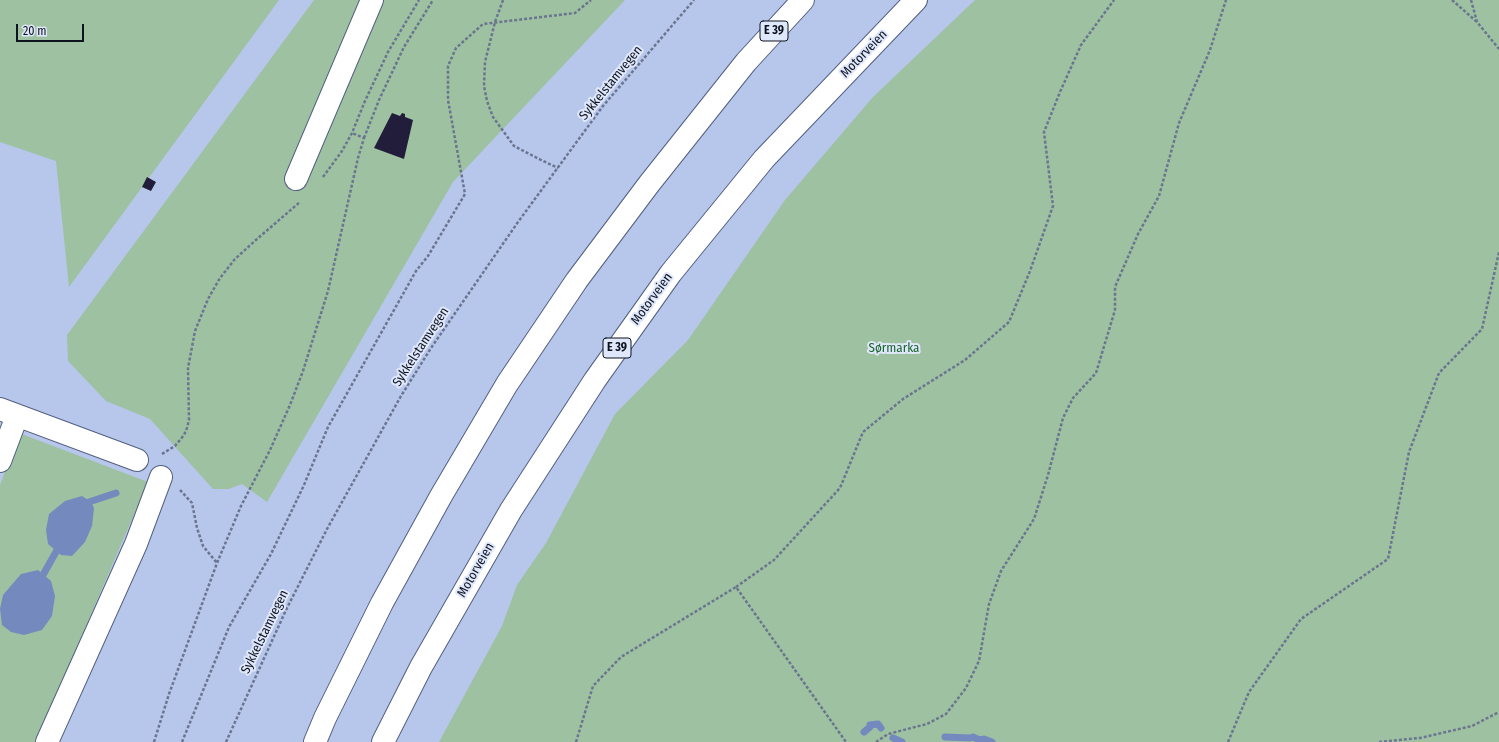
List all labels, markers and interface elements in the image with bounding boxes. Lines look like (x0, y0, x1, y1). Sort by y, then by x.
scale bar (18, 16, 86, 42)
road number: E 39 (760, 21, 788, 41)
text: 20 m (23, 24, 47, 38)
street label: Motorveien (837, 27, 891, 81)
street label: Sykkelstamvegen (576, 43, 646, 123)
street label: Motorveien (628, 270, 676, 328)
street label: Sykkelstamvegen (390, 304, 452, 390)
road number: E 39 (603, 338, 631, 358)
park label: Sørmarka (869, 340, 919, 356)
street label: Motorveien (454, 540, 498, 600)
street label: Sykkelstamvegen (238, 588, 292, 676)

